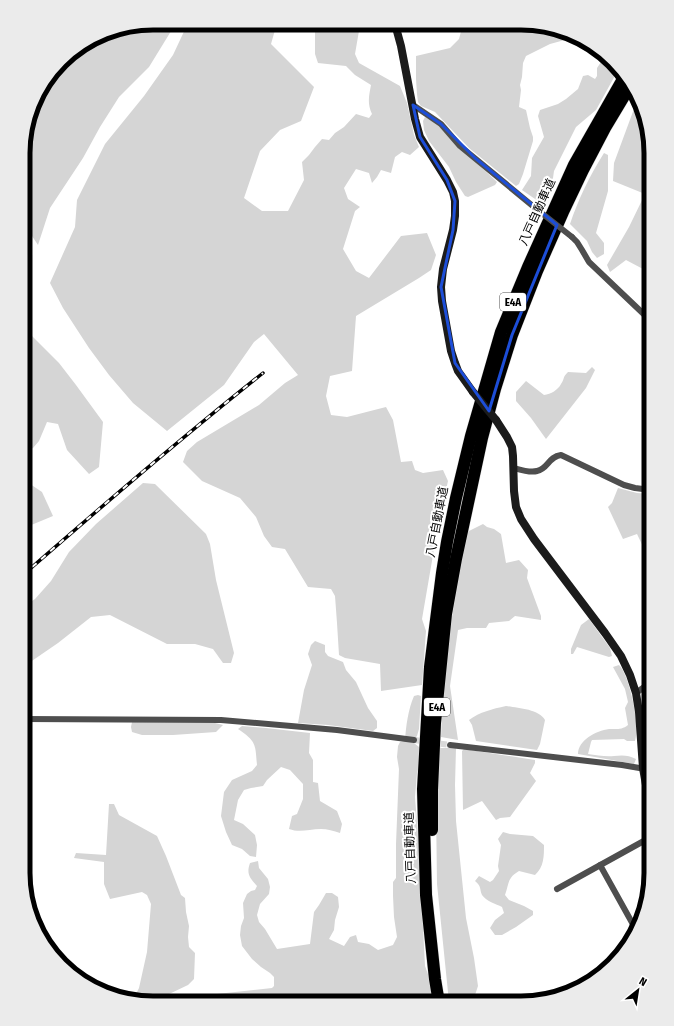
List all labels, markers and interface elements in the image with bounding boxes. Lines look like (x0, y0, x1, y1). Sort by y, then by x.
street label: 八戸自動車道 (516, 176, 558, 248)
road number: E4A (500, 293, 526, 311)
street label: 八戸自動車道 (423, 485, 451, 559)
road number: E4A (424, 698, 450, 716)
street label: 八戸自動車道 (402, 812, 418, 884)
north arrow (618, 970, 658, 1010)
text: N (637, 974, 649, 989)

